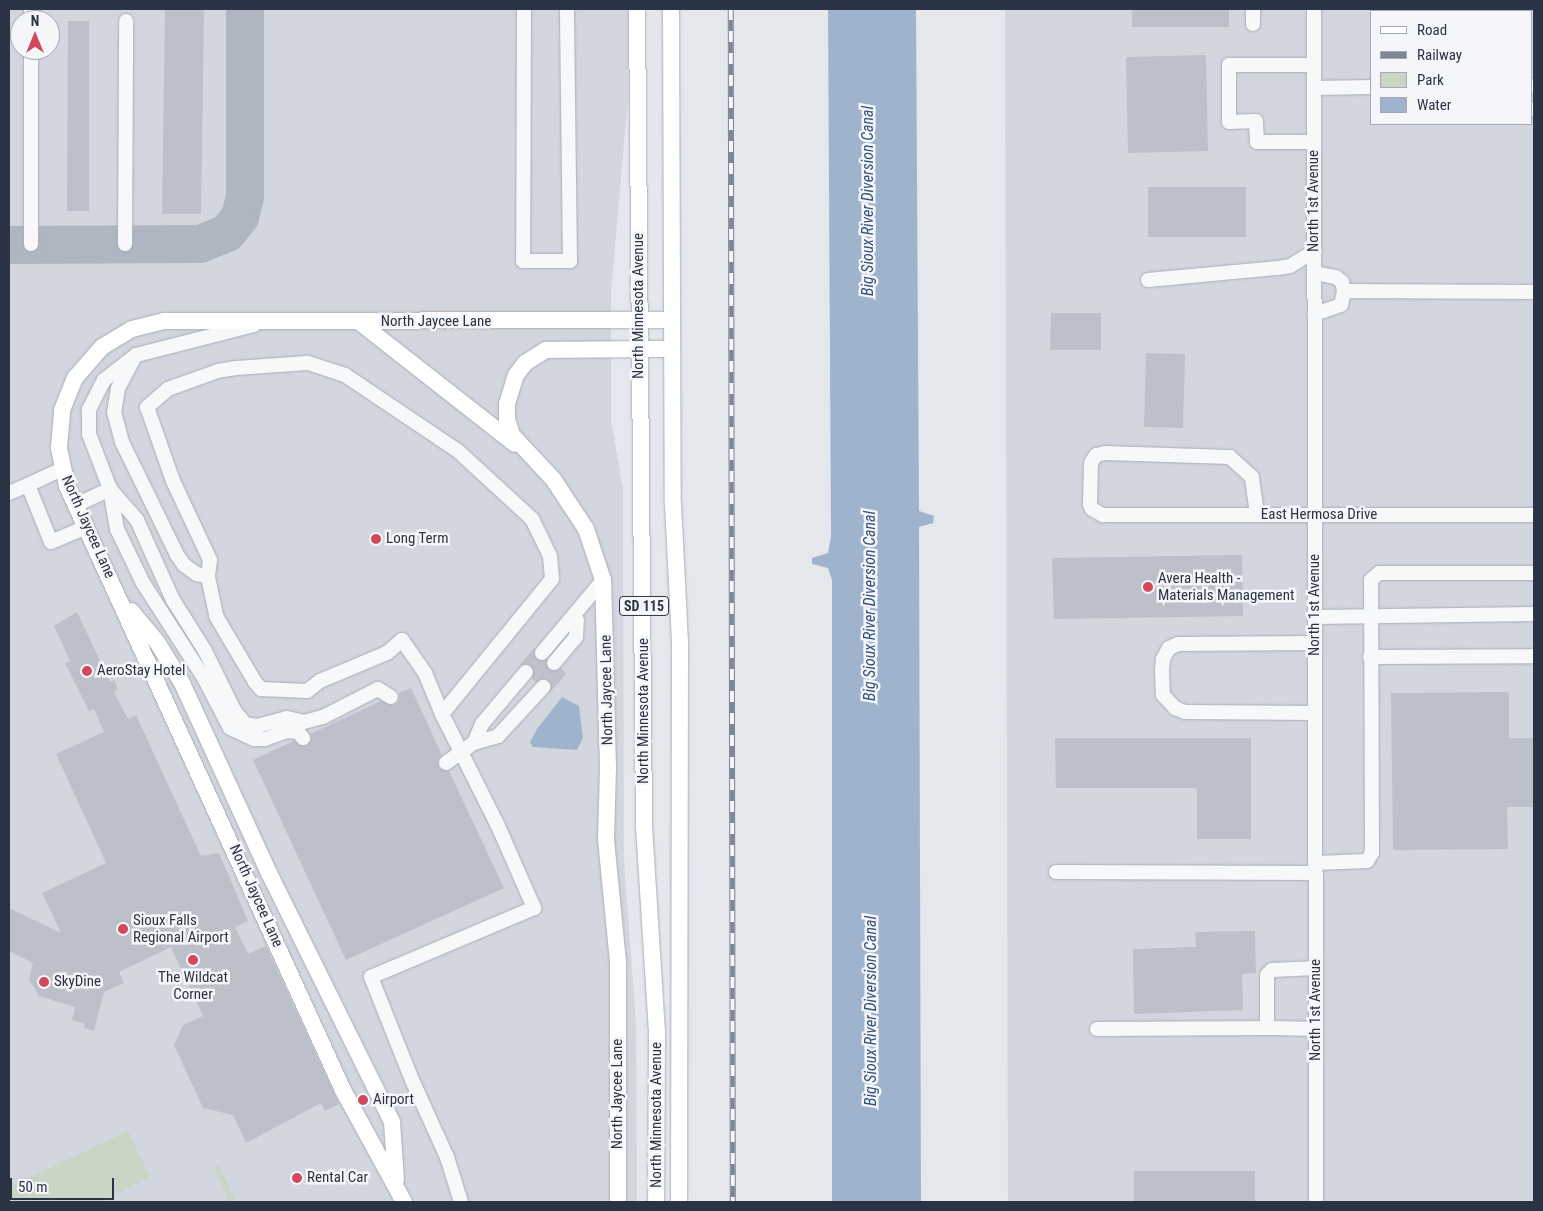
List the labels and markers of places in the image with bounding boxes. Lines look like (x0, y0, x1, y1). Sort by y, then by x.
place label: Long Term (386, 530, 449, 548)
marker: Long Term (370, 533, 382, 545)
place label: Avera Health - Materials Management (1158, 569, 1294, 604)
marker: Avera Health - Materials Management (1142, 581, 1154, 593)
place label: AeroStay Hotel (97, 662, 185, 680)
marker: AeroStay Hotel (81, 665, 93, 677)
place label: Sioux Falls Regional Airport (133, 911, 229, 946)
marker: Sioux Falls Regional Airport (117, 923, 129, 935)
marker: The Wildcat Corner (187, 954, 199, 966)
place label: The Wildcat Corner (158, 968, 228, 1003)
place label: SkyDine (54, 973, 101, 991)
marker: SkyDine (38, 976, 50, 988)
place label: Airport (373, 1091, 414, 1109)
marker: Airport (357, 1094, 369, 1106)
place label: Rental Car (307, 1169, 368, 1187)
marker: Rental Car (291, 1172, 303, 1184)

